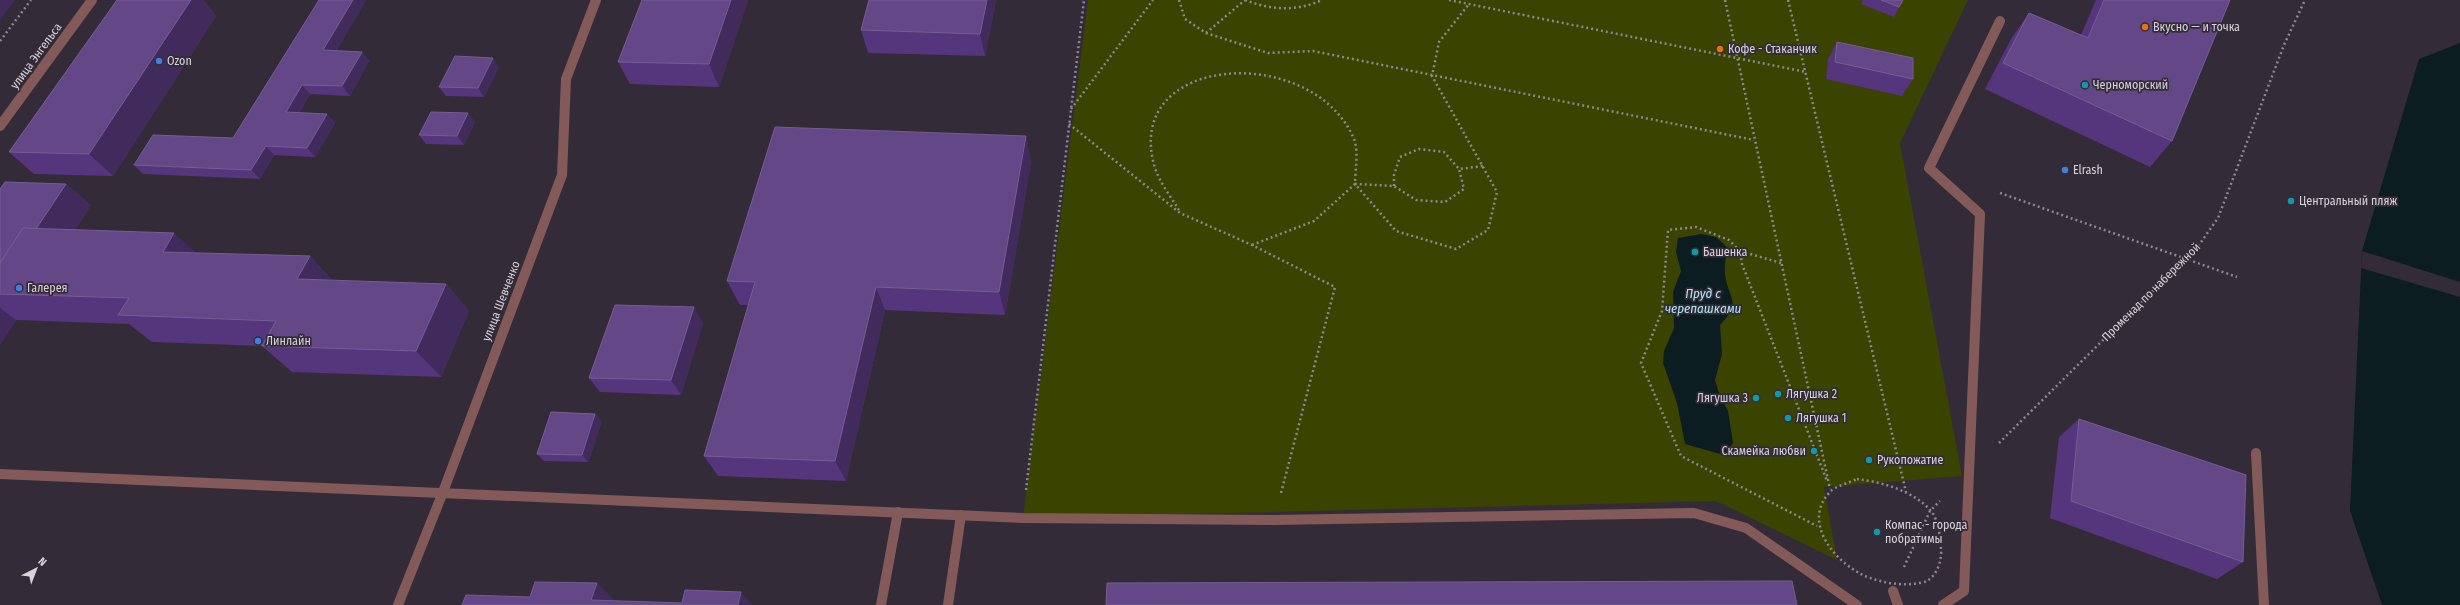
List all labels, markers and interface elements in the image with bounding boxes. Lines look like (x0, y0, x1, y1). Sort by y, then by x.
street label: улица Энгельса (7, 20, 65, 92)
place label: Вкусно — и точка (2153, 20, 2240, 34)
marker: Вкусно — и точка (2140, 22, 2150, 32)
place label: Кофе - Стаканчик (1728, 42, 1817, 56)
marker: Кофе - Стаканчик (1715, 44, 1725, 54)
place label: Ozon (167, 54, 192, 68)
marker: Ozon (154, 56, 164, 66)
place label: Черноморский (2093, 78, 2168, 92)
marker: Черноморский (2080, 80, 2090, 90)
place label: Elrash (2073, 163, 2103, 177)
marker: Elrash (2060, 165, 2070, 175)
place label: Центральный пляж (2299, 194, 2397, 208)
marker: Центральный пляж (2286, 196, 2296, 206)
street label: Променад по набережной (2099, 240, 2203, 344)
place label: Башенка (1703, 245, 1748, 259)
marker: Башенка (1690, 247, 1700, 257)
street label: улица Шевченко (479, 259, 523, 343)
place label: Галерея (27, 281, 67, 295)
marker: Галерея (14, 283, 24, 293)
water label: Пруд с черепашками (1665, 286, 1742, 316)
place label: Линлайн (266, 334, 311, 348)
marker: Линлайн (253, 336, 263, 346)
place label: Лягушка 2 (1786, 387, 1837, 401)
marker: Лягушка 2 (1773, 389, 1783, 399)
place label: Лягушка 3 (1697, 391, 1748, 405)
marker: Лягушка 3 (1751, 393, 1761, 403)
place label: Лягушка 1 (1796, 411, 1846, 425)
marker: Лягушка 1 (1783, 413, 1793, 423)
place label: Скамейка любви (1722, 444, 1806, 458)
marker: Скамейка любви (1809, 446, 1819, 456)
place label: Рукопожатие (1877, 453, 1943, 467)
marker: Рукопожатие (1864, 455, 1874, 465)
place label: Компас - города побратимы (1885, 518, 1968, 546)
marker: Компас - города побратимы (1872, 527, 1882, 537)
north arrow (16, 549, 56, 589)
text: N (36, 555, 49, 569)

